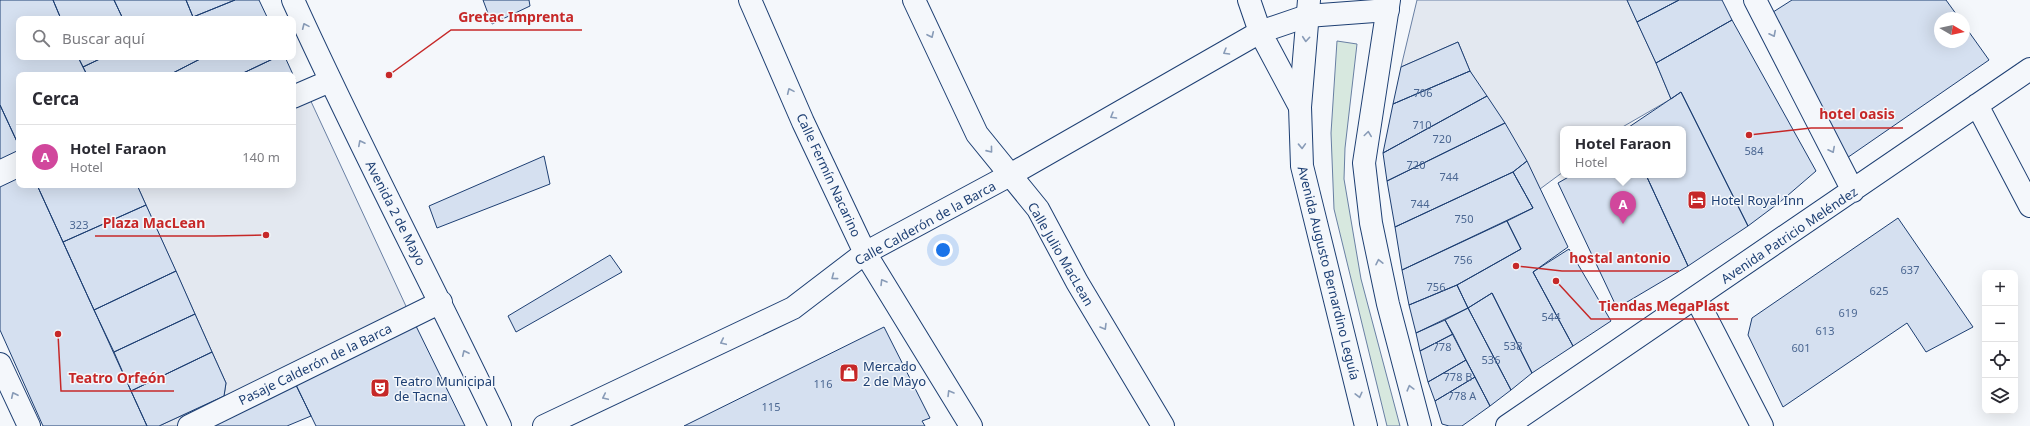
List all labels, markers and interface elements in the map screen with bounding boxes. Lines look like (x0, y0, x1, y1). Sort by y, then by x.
callout: Gretac Imprenta (451, 4, 582, 30)
text: Gretac Imprenta (458, 7, 574, 26)
north arrow (1934, 12, 1970, 48)
search box (16, 16, 296, 60)
one-way arrow (302, 22, 310, 30)
icon: search (30, 27, 52, 49)
text: Buscar aquí (62, 28, 145, 48)
one-way arrow (1769, 30, 1776, 38)
one-way arrow (926, 31, 934, 39)
one-way arrow (1301, 36, 1310, 42)
one-way arrow (1223, 47, 1230, 54)
house number: 706 (1414, 85, 1432, 100)
text: Cerca (32, 87, 79, 110)
one-way arrow (787, 87, 795, 95)
callout: hotel oasis (1811, 102, 1903, 128)
text: hotel oasis (1819, 104, 1895, 123)
street label: Calle Fermín Nacarino (792, 110, 866, 240)
one-way arrow (1110, 112, 1117, 119)
house number: 710 (1413, 117, 1431, 132)
popup (1560, 126, 1686, 178)
one-way arrow (1363, 131, 1372, 137)
house number: 720 (1433, 131, 1451, 146)
text: Hotel Faraon (1575, 133, 1671, 153)
text: Hotel Faraon (70, 138, 166, 158)
one-way arrow (358, 140, 366, 147)
one-way arrow (1297, 143, 1306, 149)
house number: 584 (1745, 143, 1764, 158)
one-way arrow (986, 146, 993, 153)
one-way arrow (1828, 146, 1835, 153)
text: A (41, 148, 50, 166)
text: 140 m (242, 148, 280, 166)
text: Hotel (1575, 153, 1608, 171)
house number: 720 (1407, 157, 1425, 172)
text: Hotel (70, 158, 103, 176)
street label: Avenida 2 de Mayo (362, 158, 430, 269)
street label: Avenida Augusto Bernardino Leguía (1294, 164, 1364, 382)
house number: 744 (1440, 169, 1459, 184)
street label: Calle Calderón de la Barca (851, 177, 999, 269)
street label: Avenida Patricio Meléndez (1717, 183, 1861, 287)
hotel icon: Hotel Royal Inn (1686, 189, 1708, 211)
pin: A (1610, 191, 1636, 224)
place label: Hotel Royal Inn (1711, 191, 1804, 209)
house number: 744 (1411, 196, 1430, 211)
street label: Calle Julio MacLean (1024, 199, 1098, 309)
callout: Plaza MacLean (95, 210, 214, 236)
house number: 750 (1455, 211, 1473, 226)
text: Plaza MacLean (103, 213, 205, 232)
house number: 323 (70, 217, 88, 232)
your location (933, 240, 953, 260)
callout: hostal antonio (1562, 245, 1679, 271)
text: hostal antonio (1569, 248, 1671, 267)
house number: 756 (1454, 252, 1472, 267)
one-way arrow (1375, 259, 1383, 265)
house number: 637 (1901, 262, 1919, 277)
map controls (1982, 270, 2018, 414)
button: + (1982, 270, 2018, 306)
one-way arrow (832, 272, 839, 279)
one-way arrow (880, 279, 887, 286)
house number: 756 (1427, 279, 1445, 294)
house number: 625 (1870, 283, 1888, 298)
callout: Tiendas MegaPlast (1591, 293, 1738, 319)
text: Tiendas MegaPlast (1599, 296, 1729, 315)
house number: 619 (1839, 305, 1857, 320)
button: − (1982, 306, 2018, 342)
house number: 544 (1542, 309, 1561, 324)
street label: Pasaje Calderón de la Barca (235, 319, 395, 409)
one-way arrow (1099, 323, 1106, 330)
house number: 613 (1816, 323, 1834, 338)
one-way arrow (719, 337, 727, 345)
house number: 538 (1504, 338, 1522, 353)
house number: 778 (1433, 339, 1451, 354)
house number: 601 (1792, 340, 1810, 355)
button: locate (1982, 342, 2018, 378)
one-way arrow (462, 349, 470, 357)
house number: 536 (1482, 352, 1500, 367)
place label: Mercado 2 de Mayo (863, 357, 926, 390)
shop icon: Mercado 2 de Mayo (838, 362, 860, 384)
callout: Teatro Orfeón (61, 365, 174, 391)
text: Teatro Orfeón (68, 368, 166, 387)
house number: 778 B (1444, 369, 1472, 384)
place label: Teatro Municipal de Tacna (394, 372, 495, 405)
house number: 116 (814, 376, 832, 391)
theatre icon: Teatro Municipal de Tacna (369, 377, 391, 399)
button: layers (1982, 378, 2018, 414)
one-way arrow (1406, 385, 1415, 392)
house number: 778 A (1448, 388, 1477, 403)
one-way arrow (948, 390, 955, 397)
one-way arrow (11, 391, 19, 399)
one-way arrow (602, 392, 609, 400)
one-way arrow (1354, 392, 1362, 398)
house number: 115 (762, 399, 780, 414)

